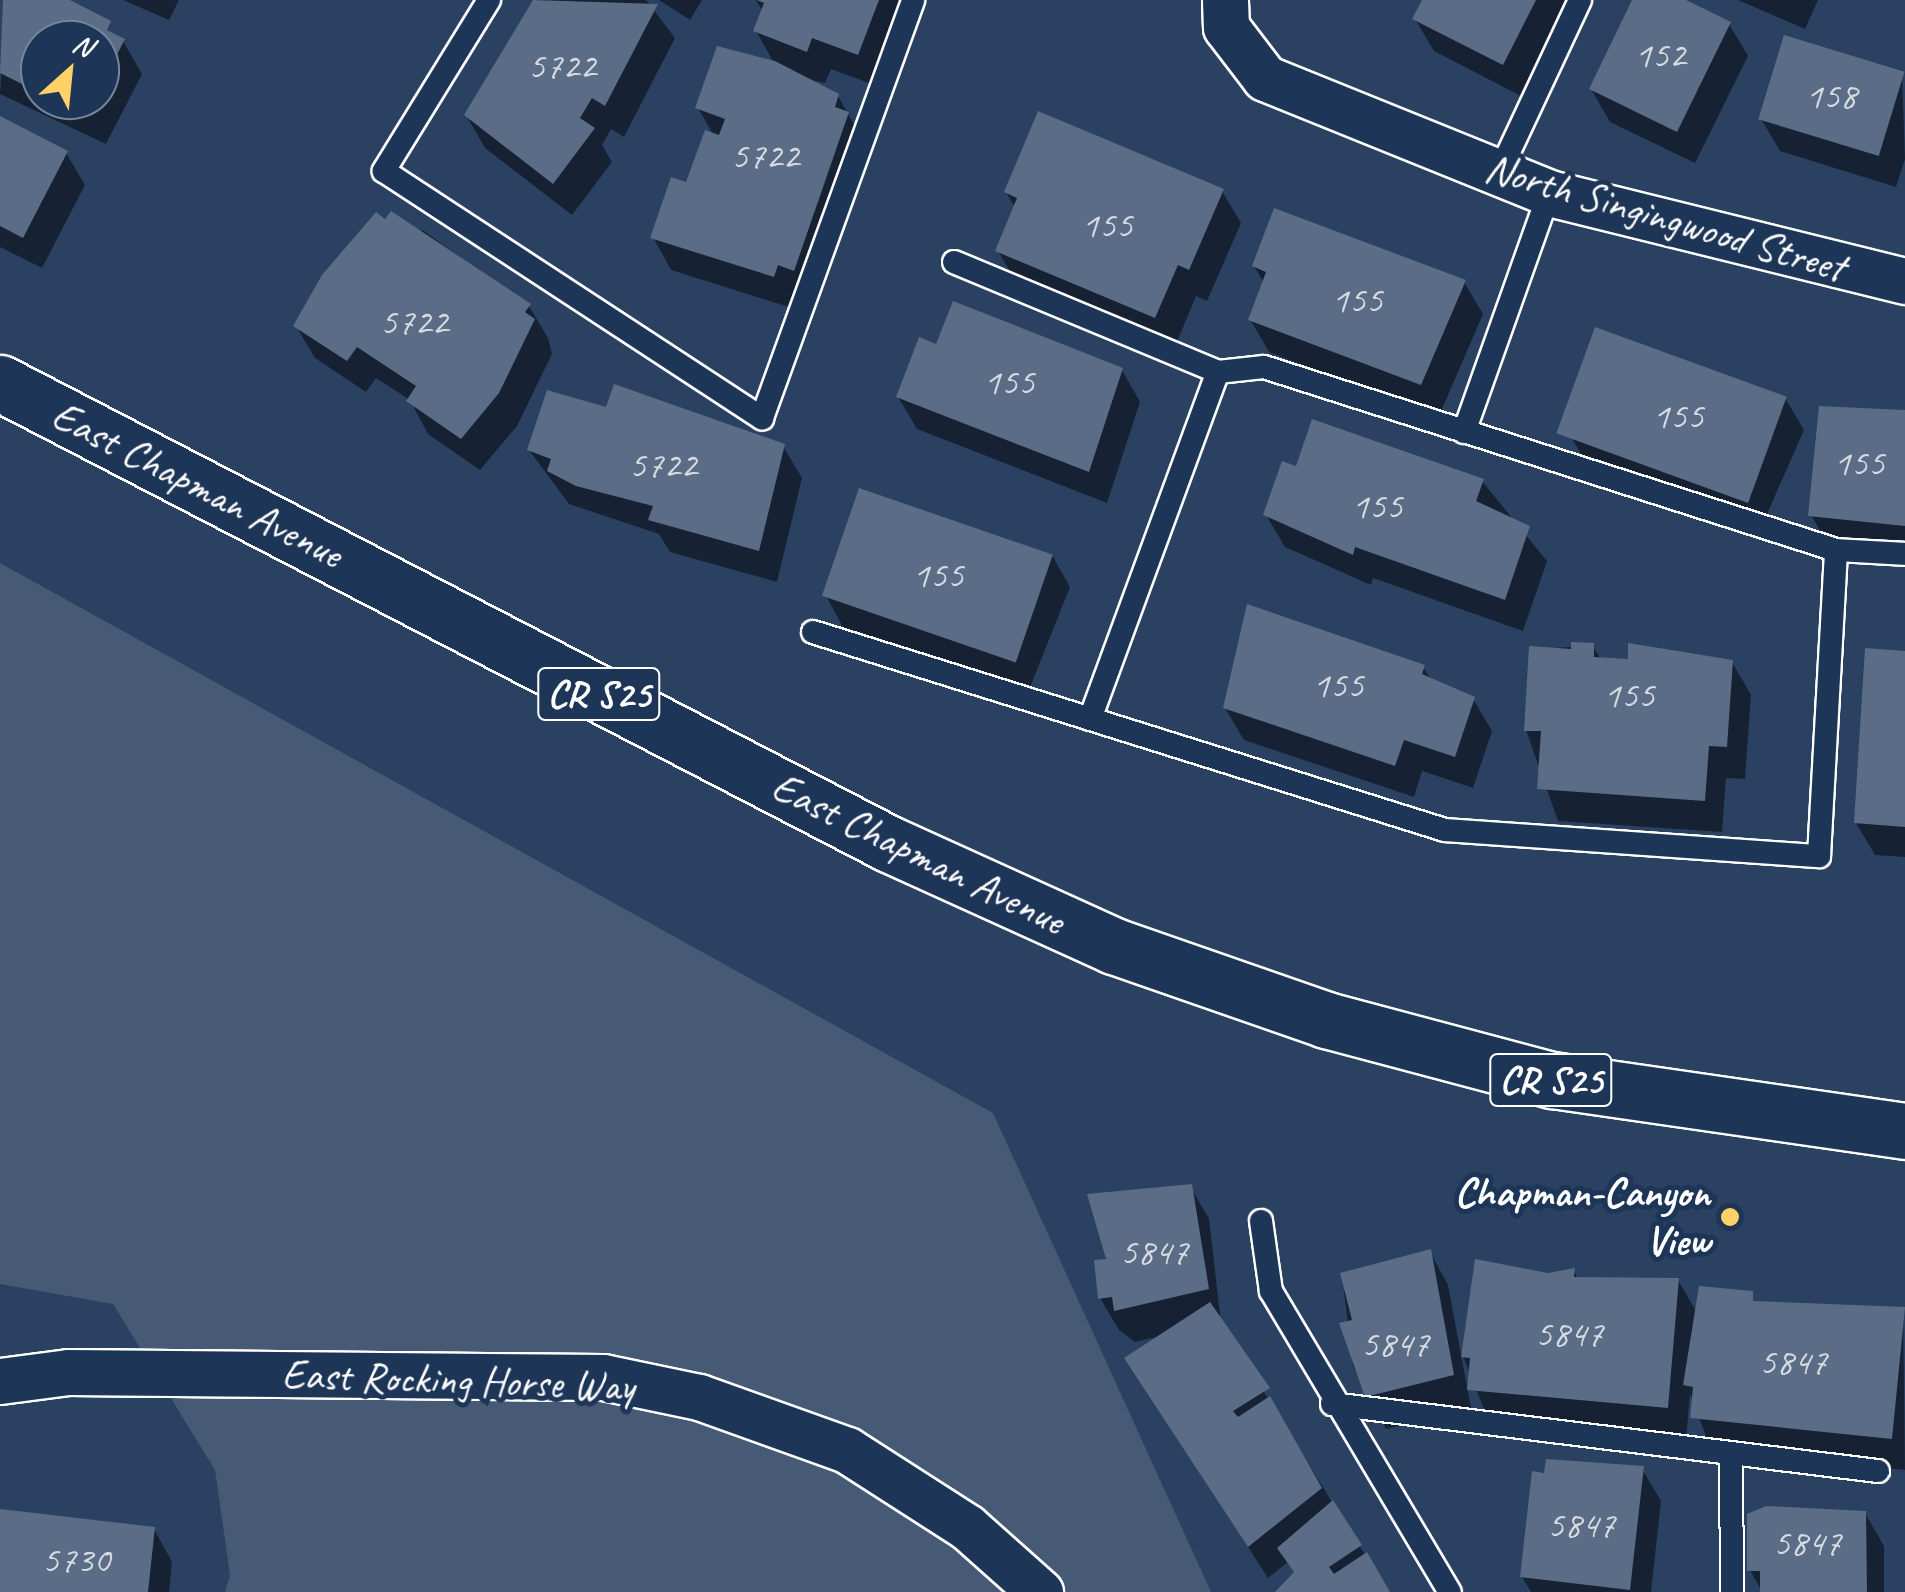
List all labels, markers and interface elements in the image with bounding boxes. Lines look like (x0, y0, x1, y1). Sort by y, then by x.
north arrow (20, 20, 120, 120)
text: N (67, 25, 99, 64)
house number: 152 (1634, 32, 1686, 78)
house number: 5722 (528, 43, 596, 89)
house number: 158 (1805, 73, 1857, 119)
house number: 5722 (731, 133, 799, 179)
street label: North Singingwood Street (1479, 142, 1851, 294)
house number: 155 (1081, 202, 1133, 248)
house number: 155 (1331, 277, 1383, 323)
house number: 5722 (380, 299, 448, 345)
house number: 155 (983, 359, 1035, 405)
street label: East Chapman Avenue (44, 390, 350, 580)
house number: 155 (1652, 393, 1704, 439)
house number: 155 (1833, 440, 1885, 486)
house number: 5722 (629, 442, 697, 488)
house number: 155 (1351, 483, 1403, 529)
house number: 155 (912, 552, 964, 598)
road number: CR S25 (536, 659, 662, 729)
house number: 155 (1312, 662, 1364, 708)
house number: 155 (1603, 672, 1655, 718)
street label: East Chapman Avenue (764, 762, 1072, 946)
road number: CR S25 (1488, 1045, 1614, 1115)
place label: Chapman-Canyon View (1455, 1168, 1710, 1266)
marker: Chapman-Canyon View (1719, 1206, 1741, 1228)
house number: 5847 (1120, 1229, 1188, 1275)
house number: 5847 (1535, 1311, 1603, 1357)
house number: 5847 (1361, 1321, 1429, 1367)
house number: 5847 (1759, 1339, 1827, 1385)
street label: East Rocking Horse Way (281, 1350, 635, 1412)
house number: 5847 (1547, 1502, 1615, 1548)
house number: 5847 (1773, 1520, 1841, 1566)
house number: 5730 (42, 1537, 110, 1583)

